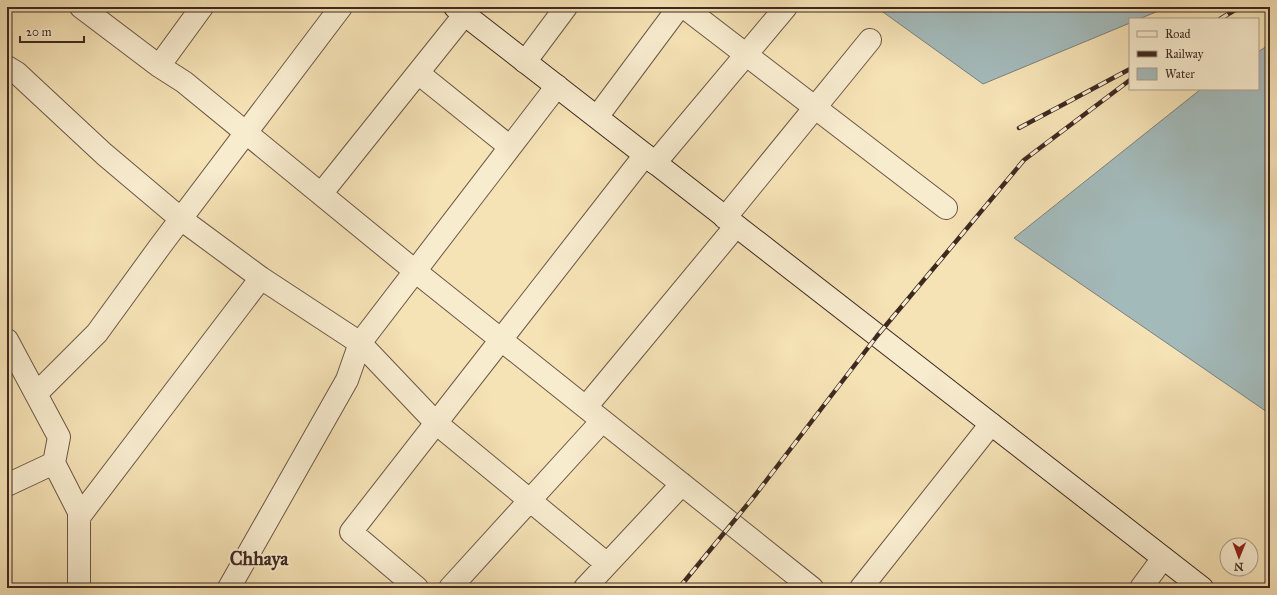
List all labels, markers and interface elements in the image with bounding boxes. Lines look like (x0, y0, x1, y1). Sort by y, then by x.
scale bar (20, 18, 84, 44)
legend (1129, 18, 1259, 90)
text: 20 m (26, 25, 52, 39)
text: Road (1165, 27, 1191, 41)
text: Railway (1165, 47, 1204, 61)
text: Water (1165, 67, 1195, 81)
north arrow (1219, 537, 1259, 577)
district label: Chhaya (230, 547, 289, 571)
text: N (1233, 560, 1244, 573)

